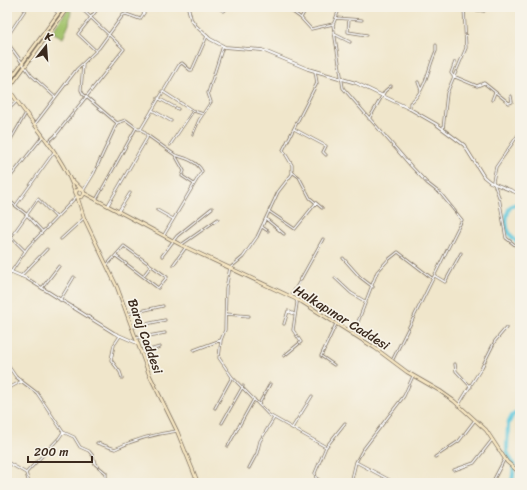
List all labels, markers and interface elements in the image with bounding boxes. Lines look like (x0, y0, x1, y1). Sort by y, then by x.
north arrow (26, 26, 66, 66)
text: K (42, 27, 56, 47)
street label: Halkapınar Caddesi (289, 279, 395, 356)
street label: Baraj Caddesi (121, 295, 170, 378)
scale bar (28, 438, 92, 464)
text: 200 m (34, 441, 68, 463)

